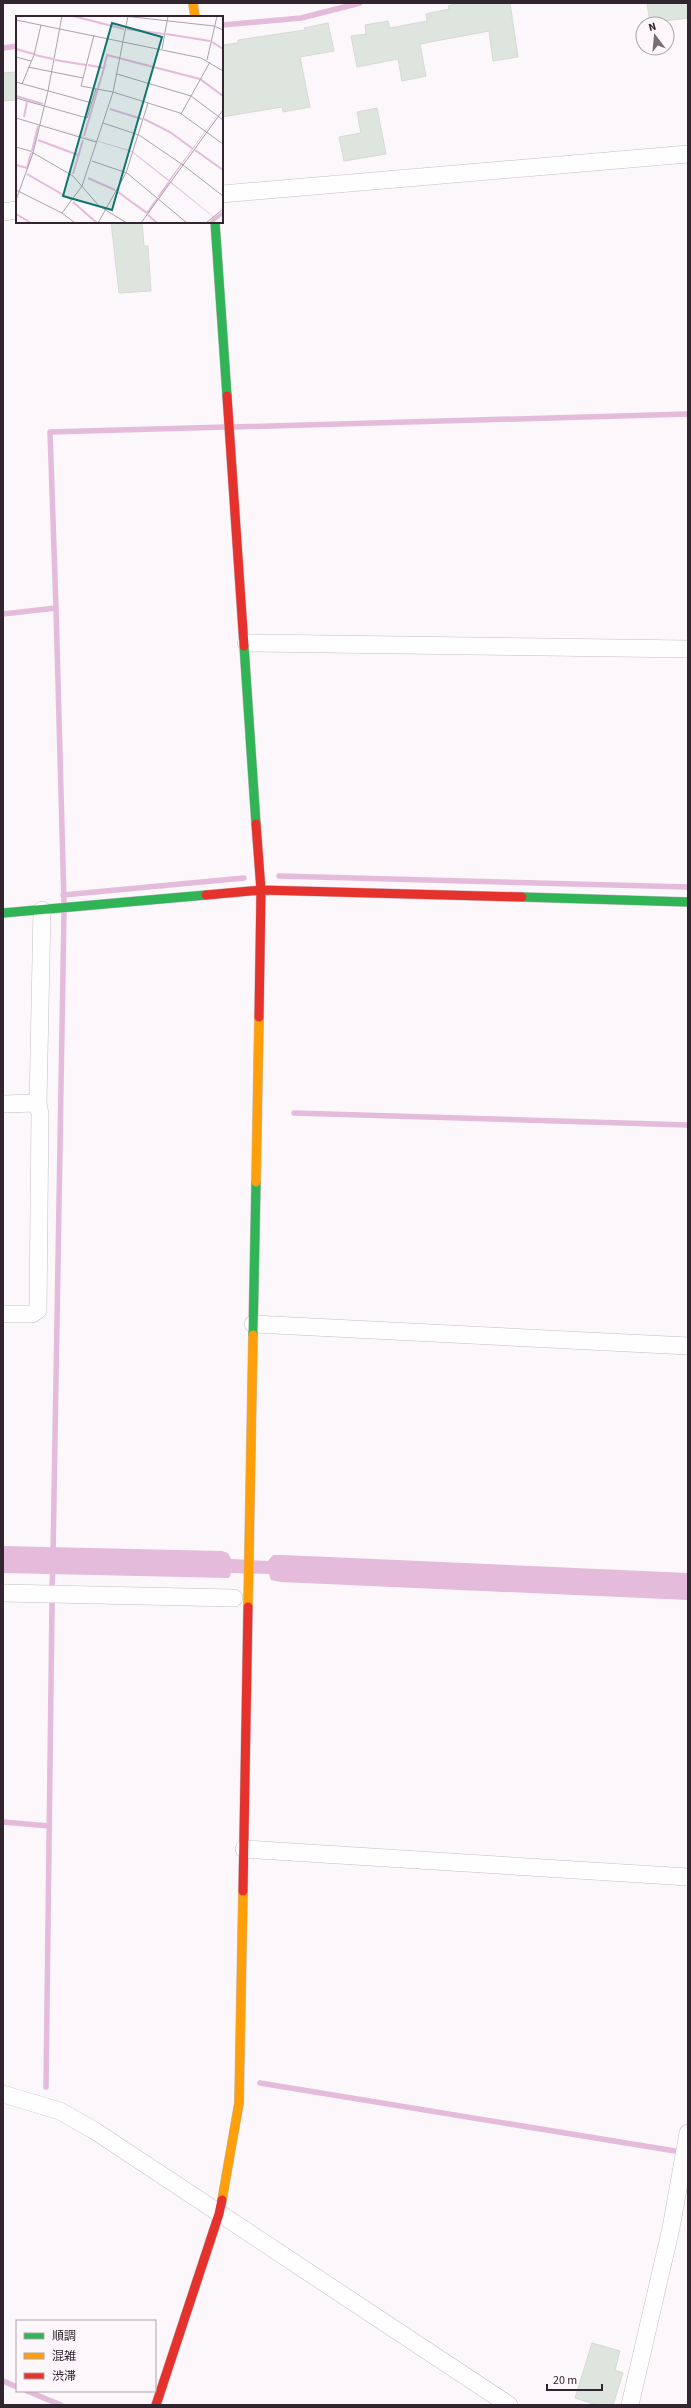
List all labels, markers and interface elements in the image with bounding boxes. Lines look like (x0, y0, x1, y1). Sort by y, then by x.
inset map (16, 16, 223, 223)
north arrow (635, 16, 675, 56)
text: N (647, 19, 658, 35)
legend (16, 2320, 156, 2392)
text: 順調 (52, 2328, 76, 2345)
text: 混雑 (52, 2348, 76, 2365)
scale bar (547, 2366, 602, 2392)
text: 渋滞 (52, 2368, 76, 2385)
text: 20 m (553, 2372, 577, 2389)

